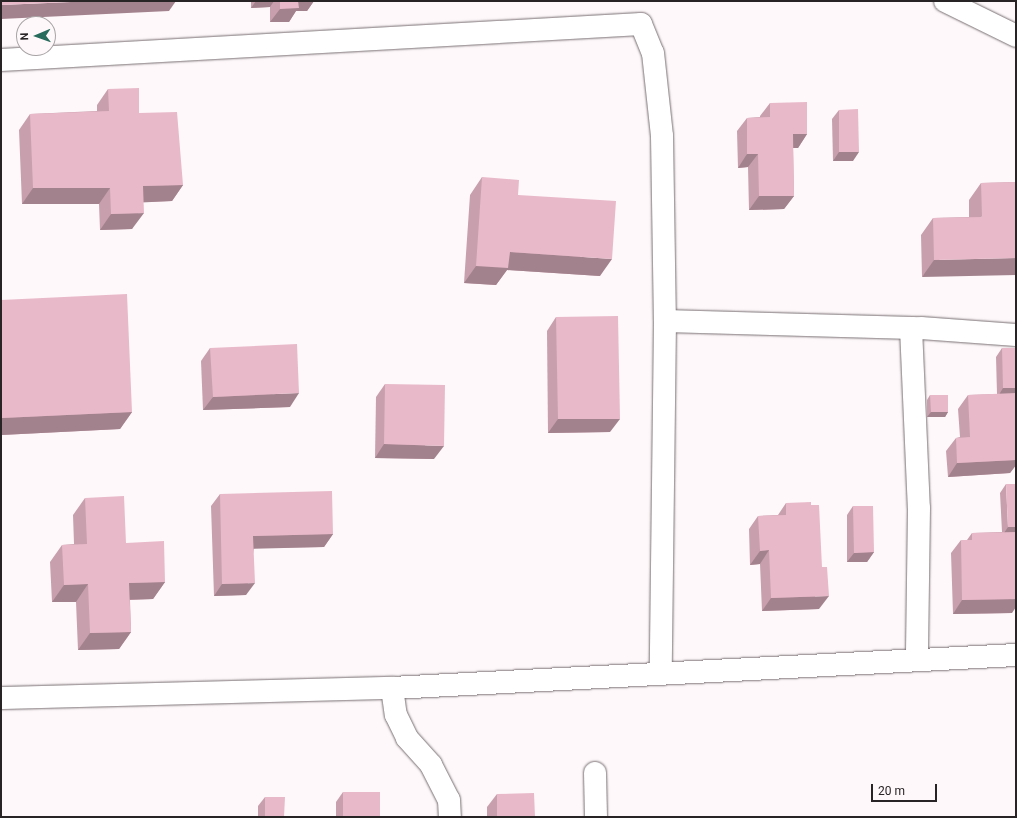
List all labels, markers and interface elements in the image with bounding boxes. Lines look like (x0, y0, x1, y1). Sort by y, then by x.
north arrow (16, 16, 56, 56)
text: N (18, 32, 31, 41)
scale bar (873, 776, 939, 802)
text: 20 m (878, 784, 905, 798)

